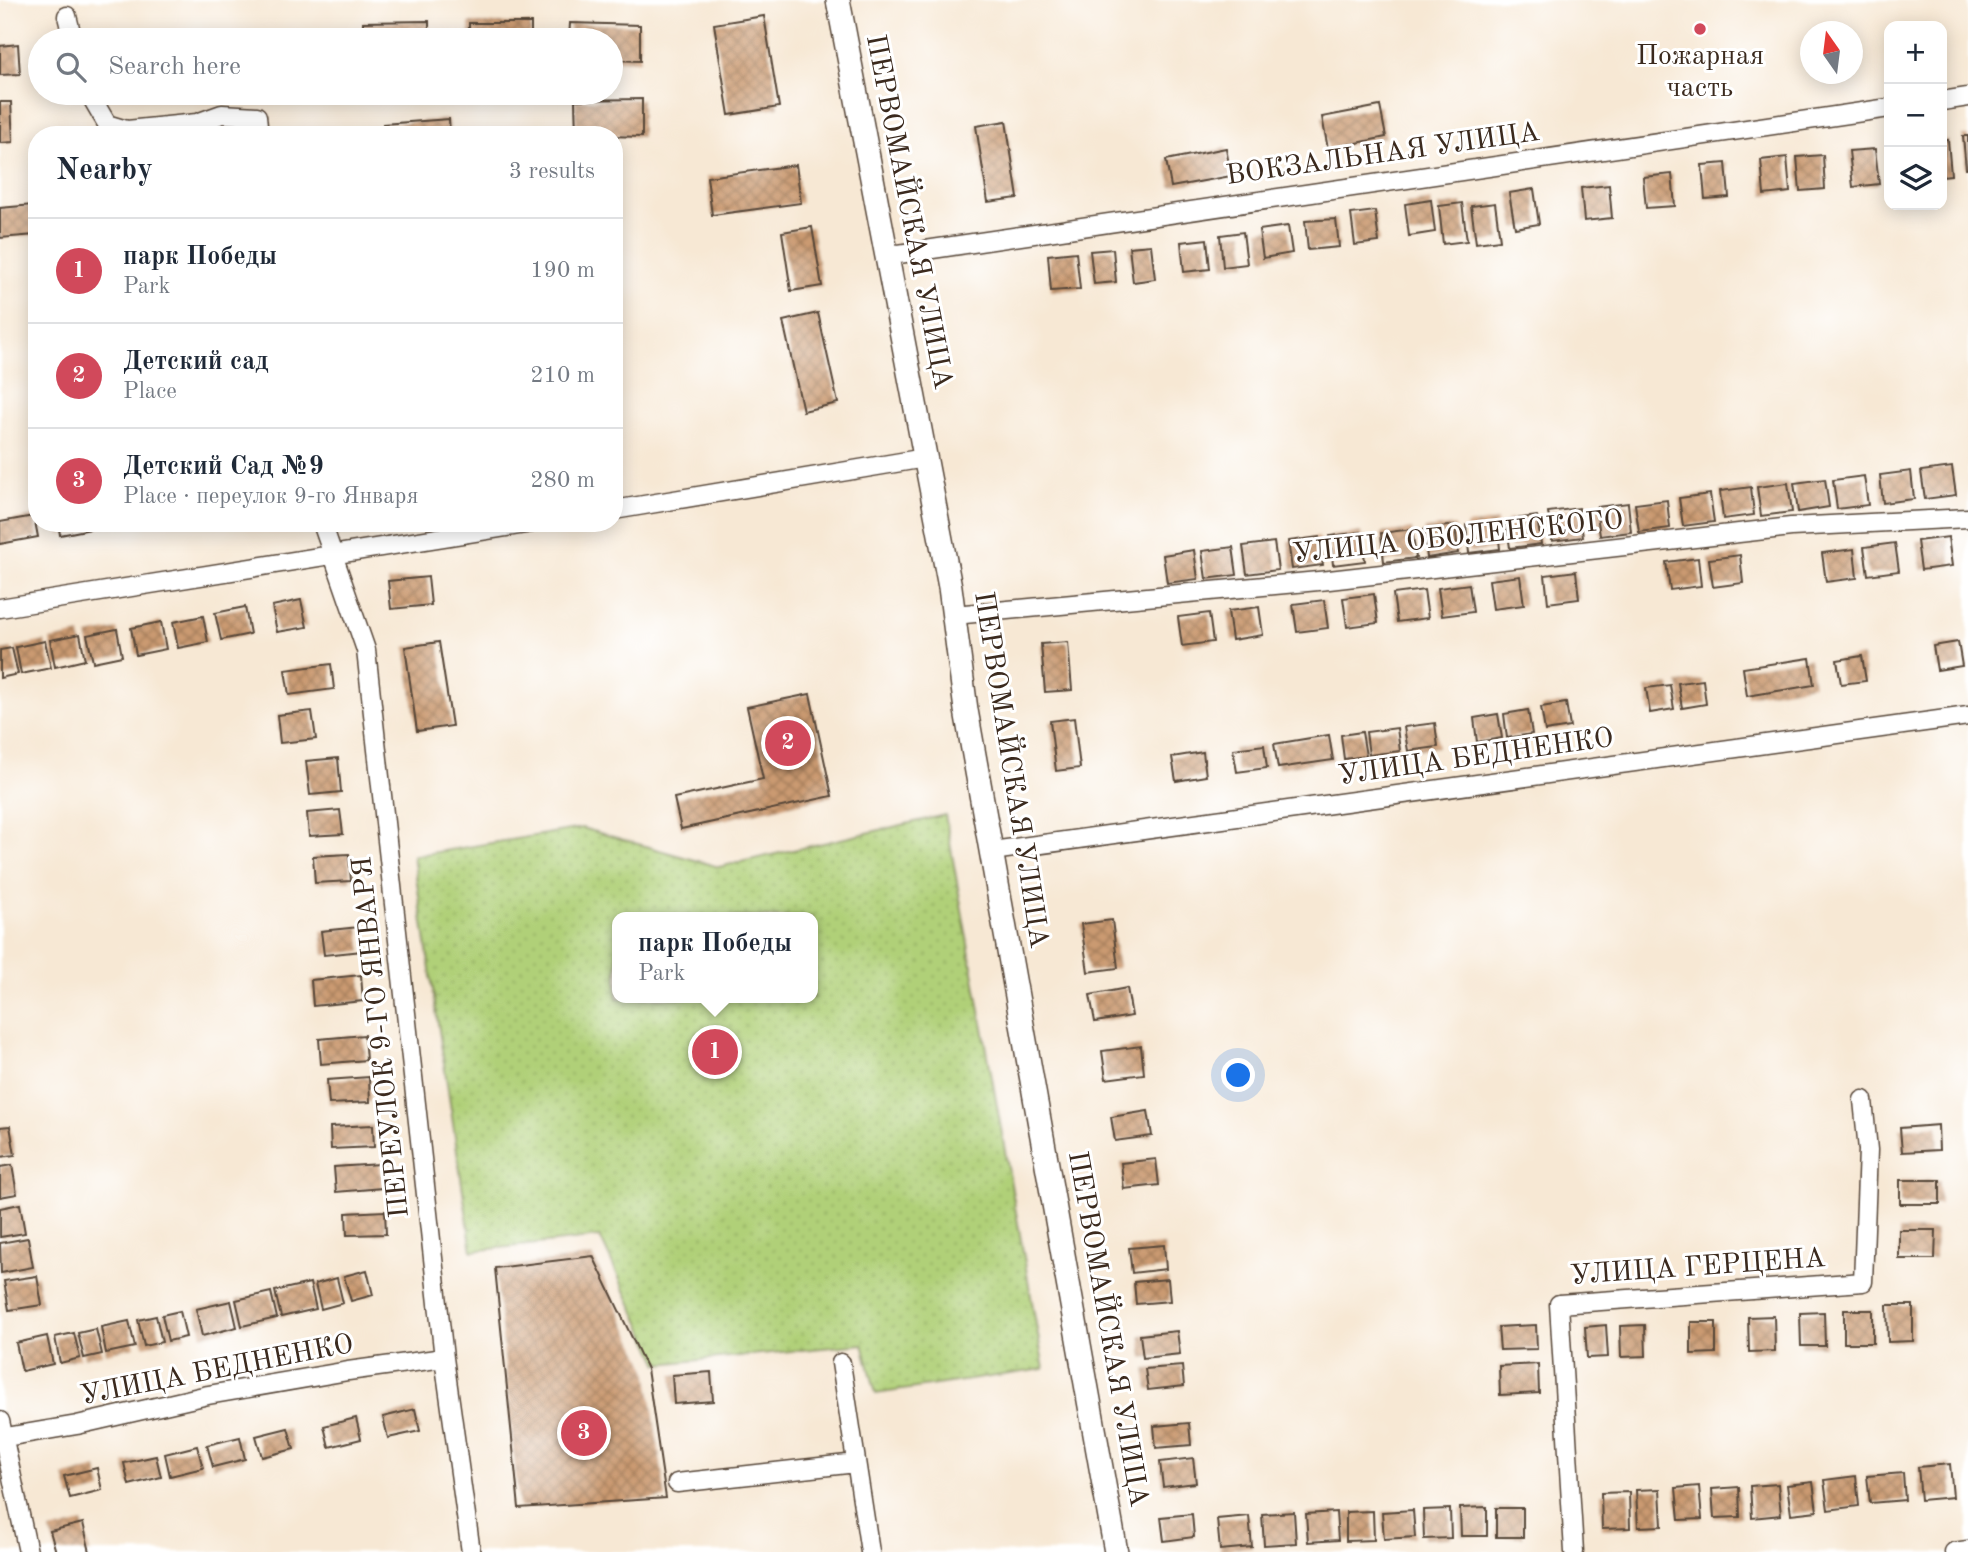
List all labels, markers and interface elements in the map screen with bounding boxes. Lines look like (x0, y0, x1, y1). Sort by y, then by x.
marker: Пожарная часть (1692, 21, 1708, 37)
north arrow (1800, 21, 1863, 84)
map controls (1884, 21, 1947, 210)
button: + (1884, 21, 1947, 84)
search box (28, 28, 623, 105)
street label: ПЕРВОМАЙСКАЯ УЛИЦА (860, 31, 962, 392)
place label: Пожарная часть (1636, 43, 1764, 103)
icon: search (52, 48, 90, 86)
text: Search here (108, 54, 241, 80)
button: − (1884, 84, 1947, 147)
street label: ВОКЗАЛЬНАЯ УЛИЦА (1224, 119, 1542, 191)
button: layers (1884, 147, 1947, 210)
text: Nearby (56, 156, 153, 186)
text: 3 results (509, 160, 595, 183)
text: парк Победы (123, 244, 277, 270)
text: 1 (72, 259, 86, 282)
text: 190 m (530, 259, 595, 282)
text: Park (123, 275, 170, 298)
text: Детский сад (123, 349, 269, 375)
text: 2 (72, 364, 86, 387)
text: 210 m (530, 364, 595, 387)
text: Place (123, 380, 177, 403)
text: Детский Сад №9 (123, 454, 324, 480)
text: 3 (72, 469, 86, 492)
text: 280 m (530, 469, 595, 492)
text: Place · переулок 9-го Января (123, 485, 418, 508)
street label: УЛИЦА ОБОЛЕНСКОГО (1291, 507, 1625, 569)
street label: ПЕРВОМАЙСКАЯ УЛИЦА (968, 589, 1058, 950)
pin: 2 (765, 717, 811, 769)
street label: УЛИЦА БЕДНЕНКО (1337, 725, 1615, 791)
street label: ПЕРЕУЛОК 9-ГО ЯНВАРЯ (349, 855, 415, 1219)
popup (612, 912, 818, 1003)
text: парк Победы (638, 931, 792, 957)
text: Park (638, 962, 685, 985)
pin: 1 (692, 1026, 738, 1078)
your location (1221, 1058, 1255, 1092)
street label: ПЕРВОМАЙСКАЯ УЛИЦА (1062, 1148, 1158, 1509)
street label: УЛИЦА ГЕРЦЕНА (1569, 1245, 1827, 1291)
street label: УЛИЦА БЕДНЕНКО (78, 1331, 356, 1411)
pin: 3 (561, 1407, 607, 1459)

